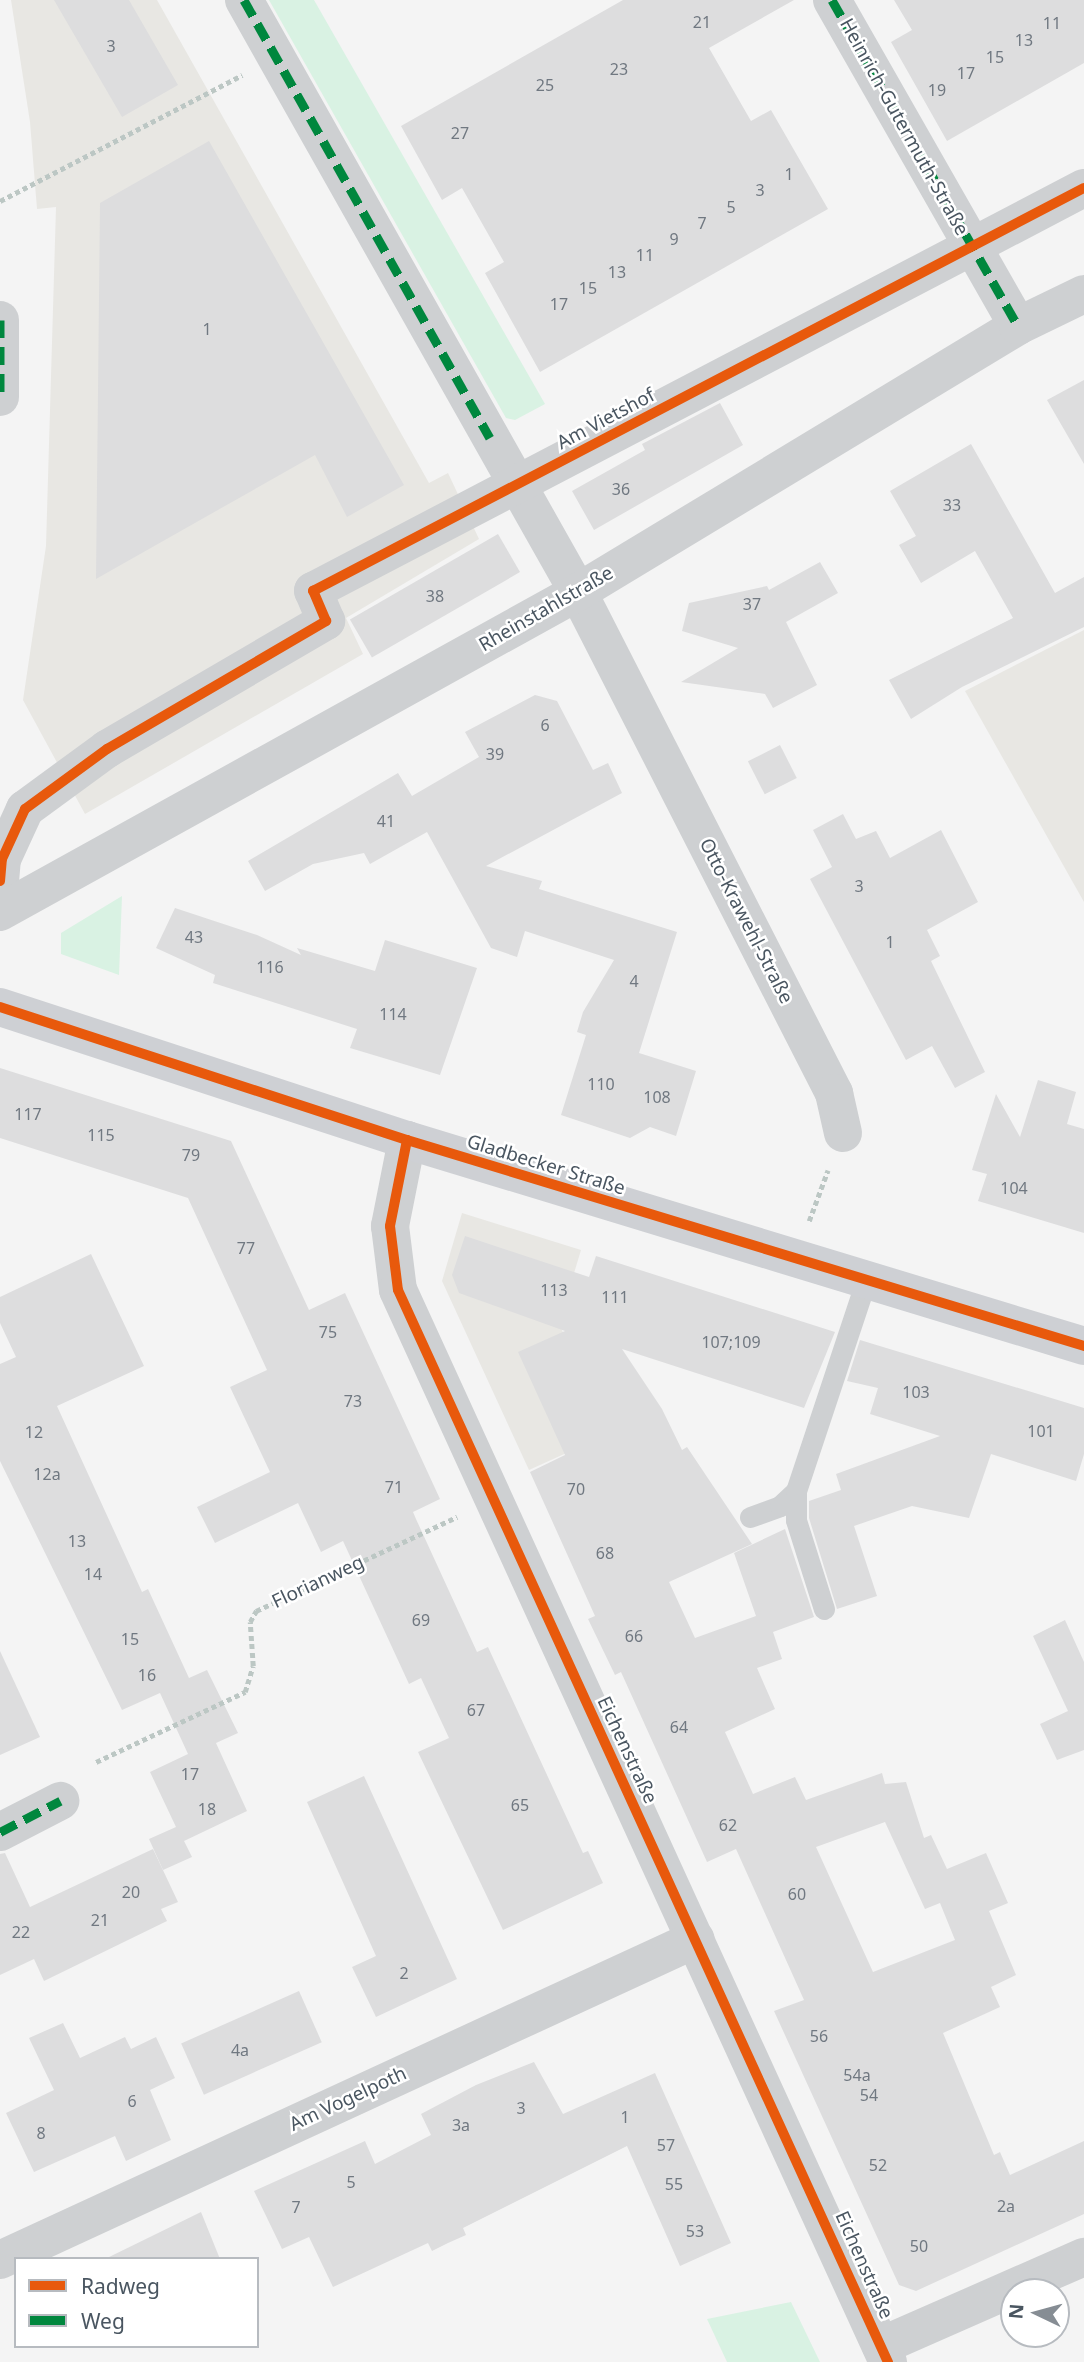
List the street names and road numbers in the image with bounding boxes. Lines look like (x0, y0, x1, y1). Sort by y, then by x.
street label: Heinrich-Gutermuth-Straße (835, 15, 973, 239)
street label: Am Vietshof (553, 384, 659, 454)
street label: Rheinstahlstraße (475, 561, 617, 657)
street label: Otto-Krawehl-Straße (694, 834, 798, 1008)
street label: Gladbecker Straße (464, 1130, 628, 1200)
street label: Florianweg (268, 1551, 368, 1613)
street label: Eichenstraße (592, 1693, 662, 1807)
street label: Am Vogelpoth (286, 2062, 410, 2136)
street label: Eichenstraße (830, 2208, 898, 2322)

